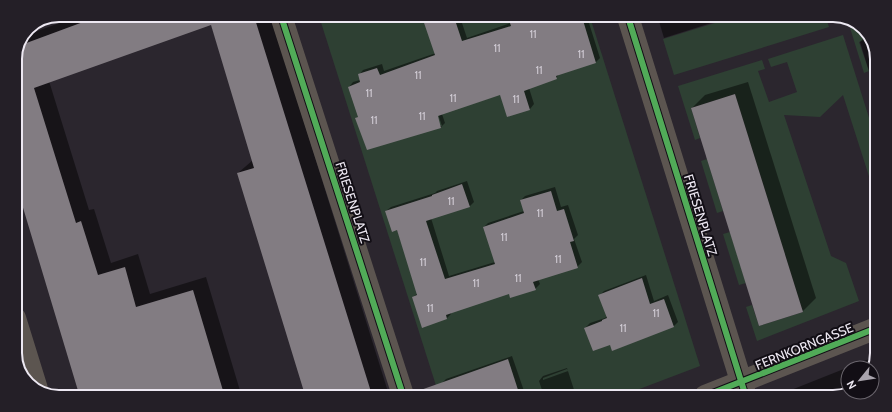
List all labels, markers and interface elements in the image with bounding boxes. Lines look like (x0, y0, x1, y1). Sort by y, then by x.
house number: 11 (529, 27, 537, 41)
house number: 11 (493, 41, 501, 55)
house number: 11 (577, 47, 585, 61)
house number: 11 (535, 63, 543, 77)
house number: 11 (414, 68, 422, 82)
house number: 11 (365, 86, 373, 100)
house number: 11 (449, 91, 457, 105)
house number: 11 (512, 92, 520, 106)
house number: 11 (418, 109, 426, 123)
house number: 11 (370, 113, 378, 127)
street label: FRIESENPLATZ (332, 159, 374, 245)
street label: FRIESENPLATZ (681, 172, 721, 259)
house number: 11 (447, 194, 455, 208)
house number: 11 (536, 206, 544, 220)
house number: 11 (500, 230, 508, 244)
house number: 11 (554, 252, 562, 266)
house number: 11 (419, 255, 427, 269)
house number: 11 (514, 271, 522, 285)
house number: 11 (472, 276, 480, 290)
house number: 11 (426, 301, 434, 315)
house number: 11 (652, 306, 660, 320)
street label: FERNKORNGASSE (753, 319, 855, 373)
house number: 11 (619, 321, 627, 335)
north arrow (840, 360, 880, 400)
text: N (843, 378, 859, 392)

